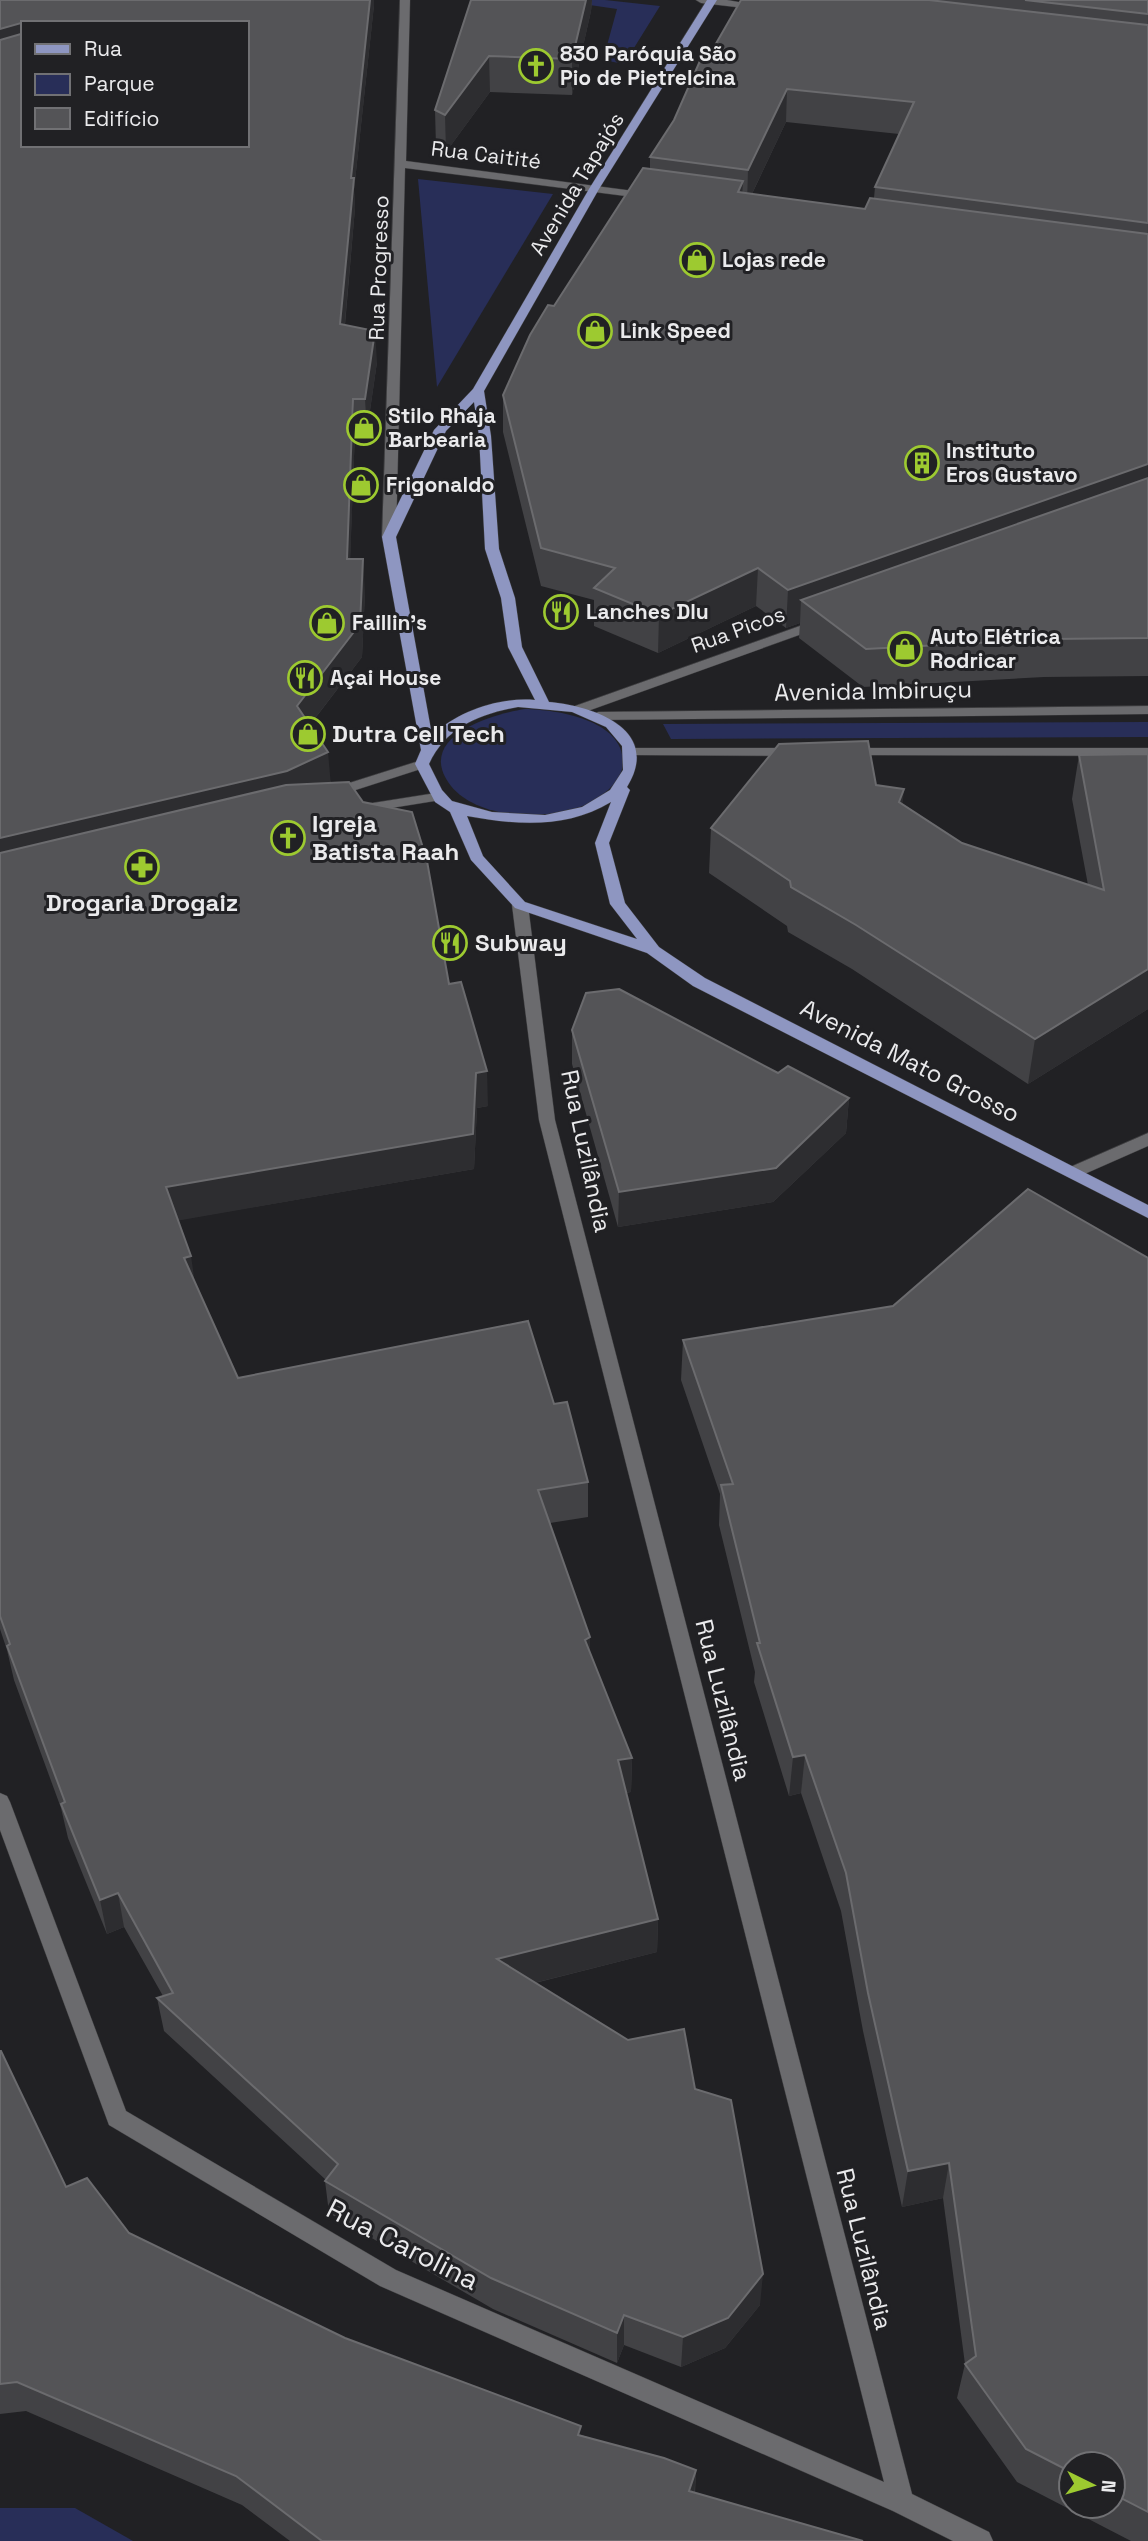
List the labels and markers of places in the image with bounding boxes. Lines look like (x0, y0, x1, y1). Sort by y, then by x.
place label: 830 Paróquia São Pio de Pietrelcina (560, 40, 737, 91)
church icon: 830 Paróquia São Pio de Pietrelcina (517, 47, 555, 85)
shop icon: Lojas rede (678, 241, 716, 279)
place label: Lojas rede (722, 246, 826, 273)
shop icon: Link Speed (576, 312, 614, 350)
place label: Link Speed (620, 317, 731, 344)
place label: Stilo Rhaja Barbearia (388, 402, 496, 453)
shop icon: Stilo Rhaja Barbearia (345, 409, 383, 447)
place label: Instituto Eros Gustavo (946, 437, 1078, 488)
building icon: Instituto Eros Gustavo (903, 444, 941, 482)
shop icon: Frigonaldo (342, 466, 380, 504)
place label: Frigonaldo (386, 471, 494, 498)
restaurant icon: Lanches Dlu (542, 593, 580, 631)
place label: Lanches Dlu (586, 598, 709, 625)
shop icon: Faillin's (308, 604, 346, 642)
place label: Faillin's (352, 609, 427, 636)
place label: Auto Elétrica Rodricar (930, 623, 1061, 674)
shop icon: Auto Elétrica Rodricar (886, 630, 924, 668)
restaurant icon: Açai House (286, 659, 324, 697)
place label: Açai House (330, 664, 441, 691)
shop icon: Dutra Cell Tech (289, 715, 327, 753)
place label: Dutra Cell Tech (332, 718, 505, 749)
place label: Igreja Batista Raah (312, 808, 459, 867)
church icon: Igreja Batista Raah (269, 819, 307, 857)
pharmacy icon: Drogaria Drogaiz (123, 848, 161, 886)
place label: Drogaria Drogaiz (46, 887, 238, 918)
restaurant icon: Subway (431, 924, 469, 962)
place label: Subway (475, 927, 567, 958)

